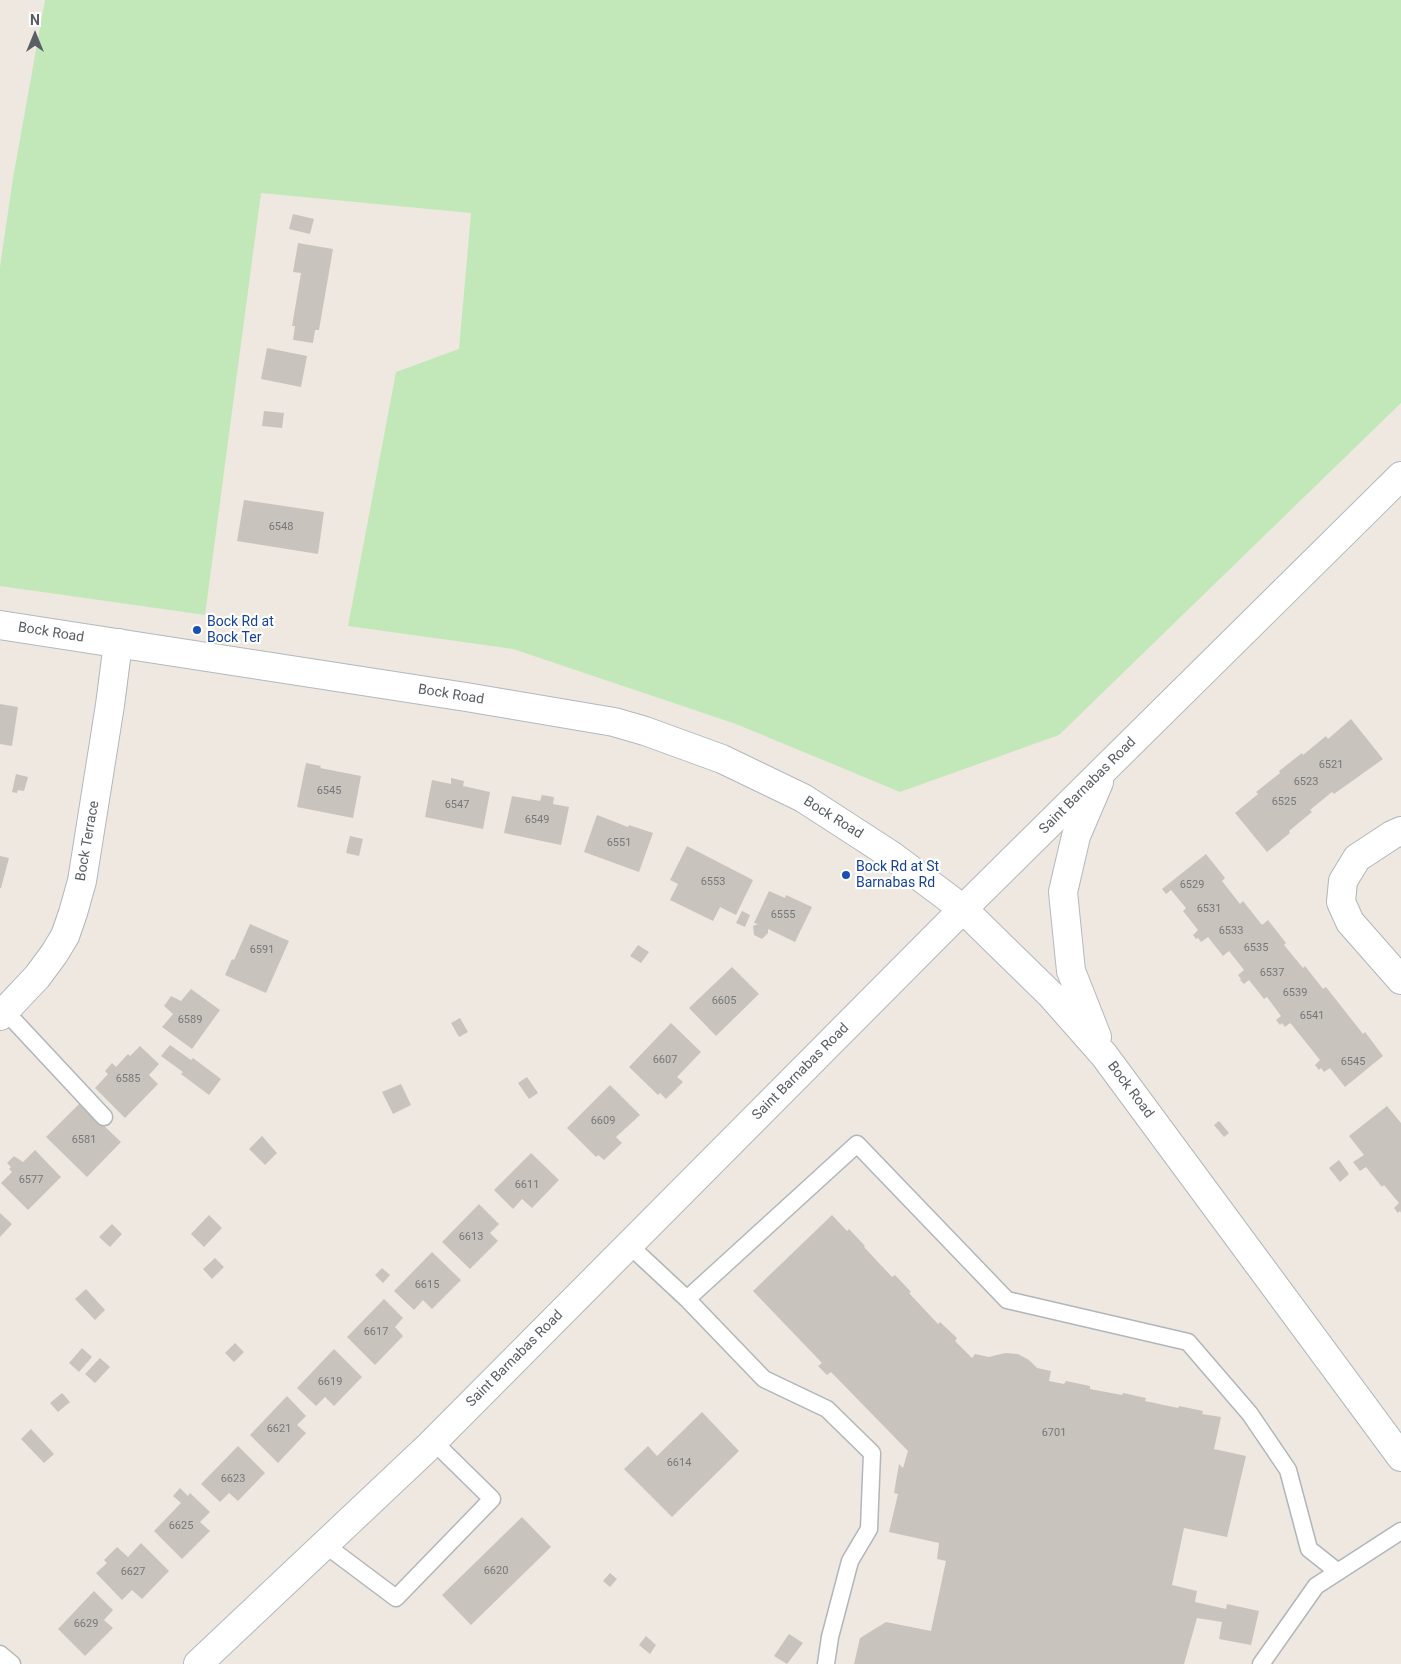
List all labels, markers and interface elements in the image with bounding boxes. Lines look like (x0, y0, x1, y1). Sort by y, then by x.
north arrow (10, 10, 60, 60)
text: N (30, 12, 40, 28)
house number: 6548 (269, 520, 293, 534)
place label: Bock Rd at Bock Ter (207, 614, 274, 646)
street label: Bock Road (17, 619, 85, 647)
marker: Bock Rd at Bock Ter (191, 624, 203, 636)
street label: Bock Road (417, 681, 485, 709)
street label: Saint Barnabas Road (1036, 734, 1140, 838)
house number: 6521 (1319, 758, 1343, 772)
house number: 6523 (1294, 775, 1318, 789)
house number: 6545 (317, 784, 341, 798)
street label: Bock Road (800, 793, 866, 843)
house number: 6525 (1272, 795, 1296, 809)
house number: 6547 (445, 798, 469, 812)
street label: Bock Terrace (73, 800, 103, 882)
house number: 6549 (525, 813, 549, 827)
house number: 6551 (607, 836, 631, 850)
place label: Bock Rd at St Barnabas Rd (856, 859, 939, 892)
marker: Bock Rd at St Barnabas Rd (840, 869, 852, 881)
house number: 6553 (701, 875, 725, 889)
house number: 6529 (1180, 878, 1204, 892)
house number: 6531 (1197, 902, 1221, 916)
house number: 6555 (771, 908, 795, 922)
house number: 6533 (1219, 924, 1243, 938)
house number: 6535 (1244, 941, 1268, 955)
house number: 6591 (250, 943, 274, 957)
house number: 6537 (1260, 966, 1284, 980)
house number: 6539 (1283, 986, 1307, 1000)
house number: 6605 (712, 994, 736, 1008)
house number: 6541 (1300, 1009, 1324, 1023)
house number: 6589 (178, 1013, 202, 1027)
street label: Saint Barnabas Road (749, 1020, 853, 1124)
house number: 6607 (653, 1053, 677, 1067)
house number: 6545 (1341, 1055, 1365, 1069)
street label: Bock Road (1103, 1058, 1157, 1122)
house number: 6585 (116, 1072, 140, 1086)
house number: 6609 (591, 1114, 615, 1128)
house number: 6581 (72, 1133, 96, 1147)
house number: 6577 (19, 1173, 43, 1187)
house number: 6611 (515, 1178, 539, 1192)
house number: 6613 (459, 1230, 483, 1244)
house number: 6615 (415, 1278, 439, 1292)
street label: Saint Barnabas Road (463, 1307, 567, 1411)
house number: 6617 (364, 1325, 388, 1339)
house number: 6619 (318, 1375, 342, 1389)
house number: 6621 (267, 1422, 291, 1436)
house number: 6701 (1042, 1426, 1066, 1440)
house number: 6614 (667, 1456, 691, 1470)
house number: 6623 (221, 1472, 245, 1486)
house number: 6625 (169, 1519, 193, 1533)
house number: 6620 (484, 1564, 508, 1578)
house number: 6627 (121, 1565, 145, 1579)
house number: 6629 (74, 1617, 98, 1631)

